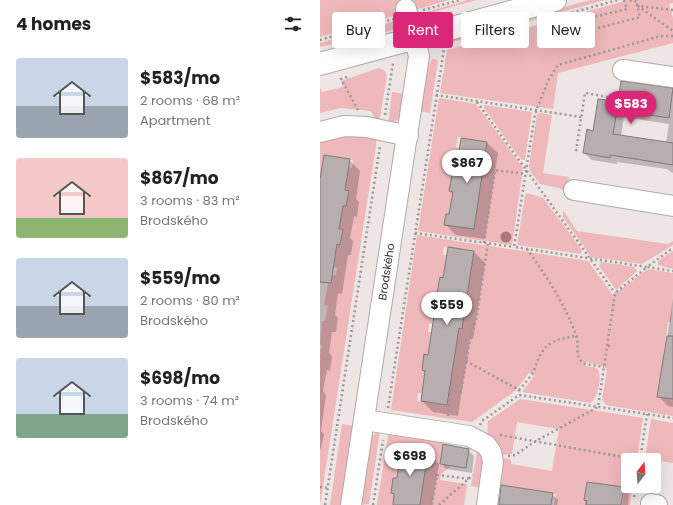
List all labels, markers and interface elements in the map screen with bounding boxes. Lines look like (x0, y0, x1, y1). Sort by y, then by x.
text: 4 homes (16, 12, 91, 36)
chip: Buy (332, 12, 385, 48)
chip: Rent (393, 12, 453, 48)
chip: Filters (461, 12, 529, 48)
chip: New (537, 12, 595, 48)
icon: filters (282, 13, 304, 35)
text: $583/mo (140, 66, 220, 90)
icon: home (48, 74, 96, 122)
text: 2 rooms · 68 m² (140, 91, 240, 110)
pin: $583 (607, 91, 655, 125)
text: $583 (614, 94, 648, 113)
text: Apartment (140, 111, 210, 130)
pin: $867 (443, 150, 491, 184)
text: $867 (451, 153, 483, 172)
text: $867/mo (140, 166, 219, 190)
icon: home (48, 174, 96, 222)
text: 3 rooms · 83 m² (140, 191, 240, 210)
text: Brodského (140, 211, 208, 230)
street label: Brodského (374, 242, 399, 301)
text: $559/mo (140, 266, 220, 290)
icon: home (48, 274, 96, 322)
text: 2 rooms · 80 m² (140, 291, 240, 310)
pin: $559 (423, 292, 471, 326)
text: $559 (430, 295, 464, 314)
text: Brodského (140, 311, 208, 330)
text: $698/mo (140, 366, 220, 390)
icon: home (48, 374, 96, 422)
text: 3 rooms · 74 m² (140, 391, 239, 410)
text: Brodského (140, 411, 208, 430)
pin: $698 (386, 443, 434, 477)
text: $698 (393, 446, 427, 465)
north arrow (621, 453, 661, 493)
map controls (621, 453, 661, 493)

